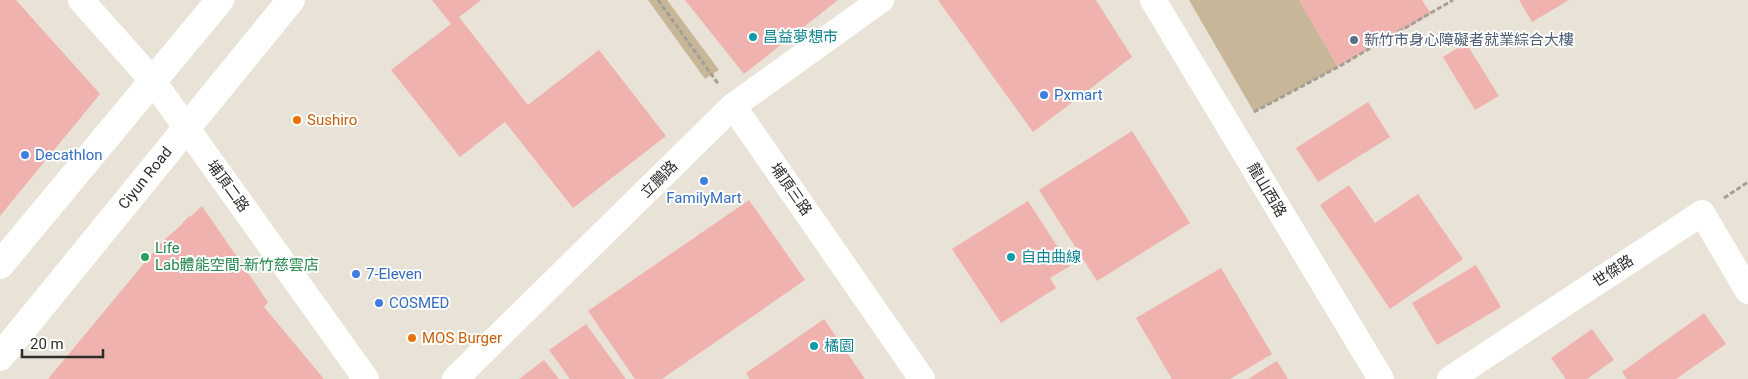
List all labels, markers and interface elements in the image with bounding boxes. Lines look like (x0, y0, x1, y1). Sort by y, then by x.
place label: 昌益夢想市 (763, 28, 838, 46)
marker: 昌益夢想市 (747, 31, 759, 43)
place label: 新竹市身心障礙者就業綜合大樓 (1364, 31, 1574, 49)
marker: 新竹市身心障礙者就業綜合大樓 (1348, 34, 1360, 46)
place label: Pxmart (1054, 86, 1103, 104)
marker: Pxmart (1038, 89, 1050, 101)
place label: Sushiro (307, 111, 357, 129)
marker: Sushiro (291, 114, 303, 126)
street label: Ciyun Road (114, 143, 176, 213)
place label: Decathlon (35, 146, 102, 164)
marker: Decathlon (19, 149, 31, 161)
street label: 埔頂二路 (203, 156, 253, 216)
street label: 立鵬路 (637, 157, 681, 201)
street label: 埔頂三路 (766, 159, 816, 219)
street label: 龍山西路 (1244, 160, 1290, 220)
marker: FamilyMart (698, 175, 710, 187)
place label: FamilyMart (666, 189, 742, 207)
place label: Life Lab體能空間-新竹慈雲店 (155, 239, 319, 274)
place label: 自由曲線 (1021, 248, 1081, 266)
marker: Life Lab體能空間-新竹慈雲店 (139, 251, 151, 263)
marker: 自由曲線 (1005, 251, 1017, 263)
street label: 世傑路 (1589, 251, 1637, 291)
place label: 7-Eleven (366, 265, 422, 283)
marker: 7-Eleven (350, 268, 362, 280)
place label: COSMED (389, 294, 449, 312)
marker: COSMED (373, 297, 385, 309)
scale bar (22, 326, 104, 358)
place label: MOS Burger (422, 329, 502, 347)
marker: MOS Burger (406, 332, 418, 344)
text: 20 m (30, 335, 64, 353)
place label: 橘園 (824, 337, 854, 355)
marker: 橘園 (808, 340, 820, 352)

